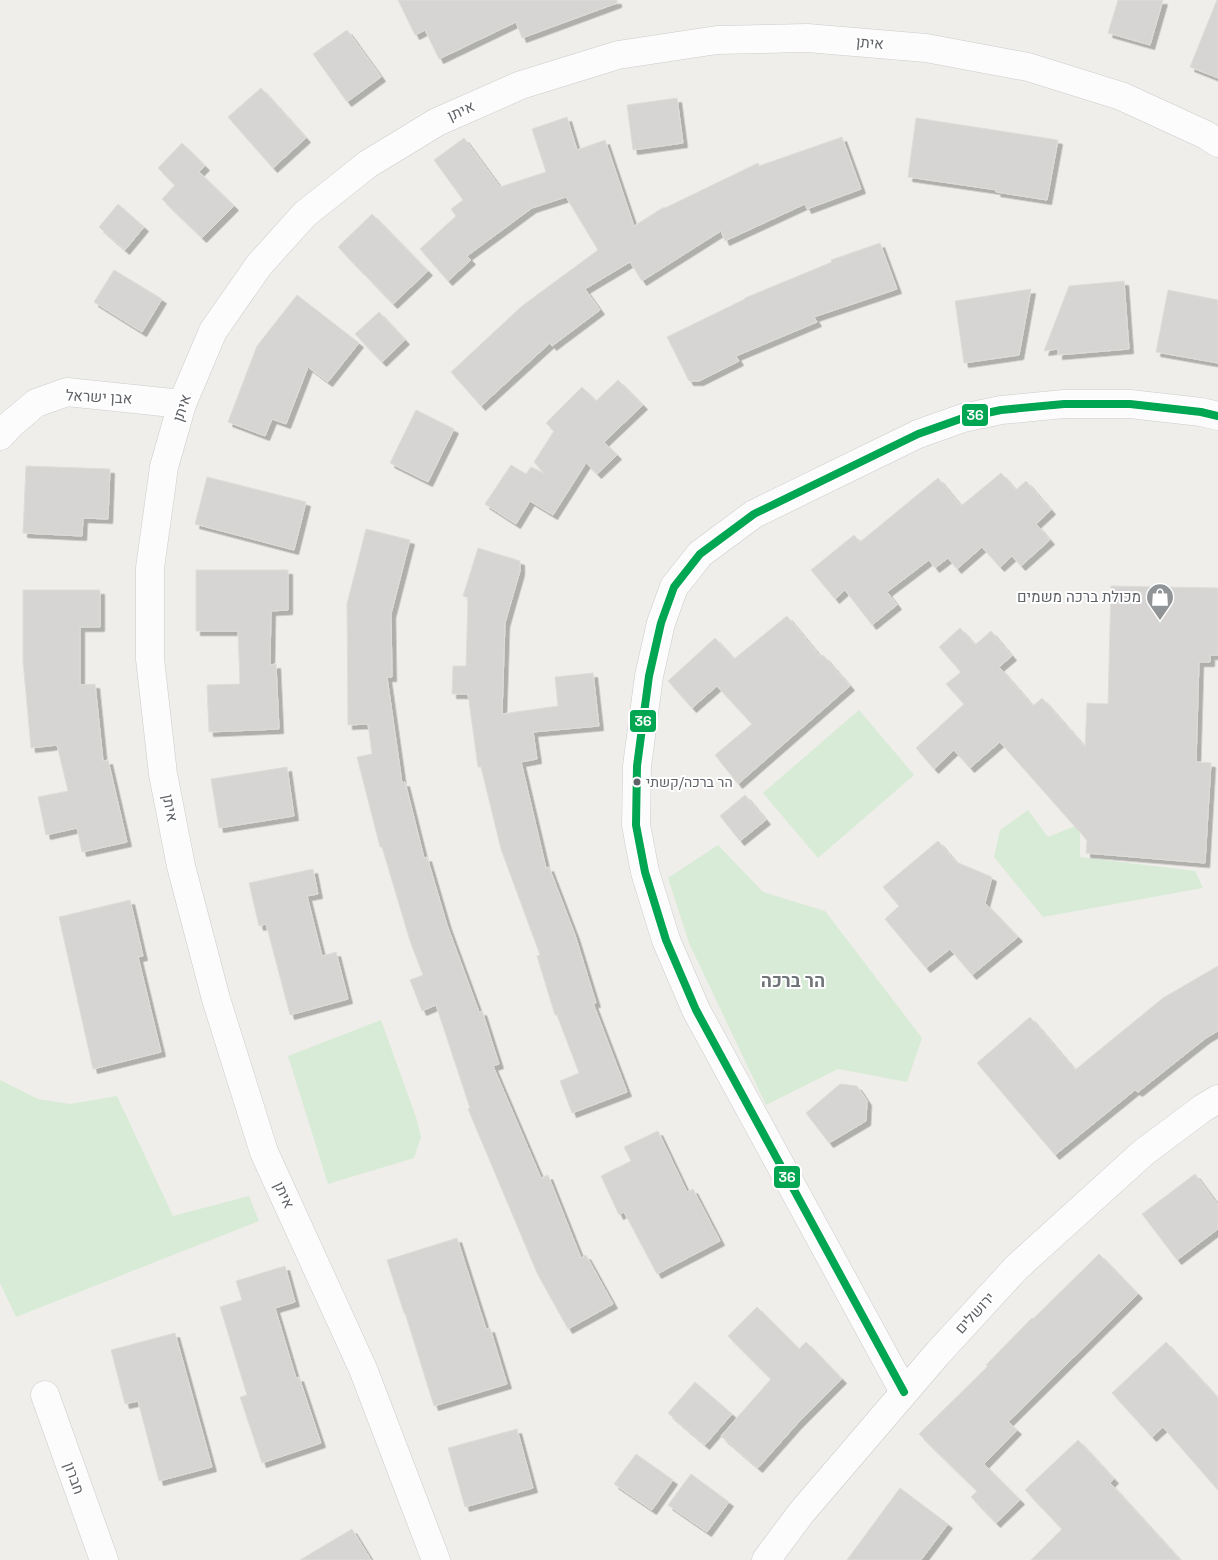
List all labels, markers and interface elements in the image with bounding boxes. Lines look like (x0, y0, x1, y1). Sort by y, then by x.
street label: איתן (855, 32, 885, 53)
street label: איתן (444, 96, 477, 125)
street label: אבן ישראל (65, 385, 133, 408)
street label: איתן (168, 392, 195, 424)
line badge: 36 (961, 403, 989, 427)
text: 36 (966, 406, 984, 424)
shop icon: מכולת ברכה משמים (1145, 582, 1175, 621)
place label: מכולת ברכה משמים (1017, 587, 1141, 606)
line badge: 36 (629, 709, 657, 733)
text: 36 (634, 712, 652, 730)
place label: הר ברכה/קשתי (646, 773, 733, 791)
marker: הר ברכה/קשתי (632, 777, 642, 787)
street label: איתן (159, 792, 182, 823)
district label: הר ברכה (761, 969, 825, 992)
line badge: 36 (773, 1165, 801, 1189)
text: 36 (778, 1168, 796, 1186)
street label: איתן (270, 1178, 299, 1211)
street label: ירושלים (951, 1288, 999, 1337)
street label: חברון (60, 1459, 89, 1497)

